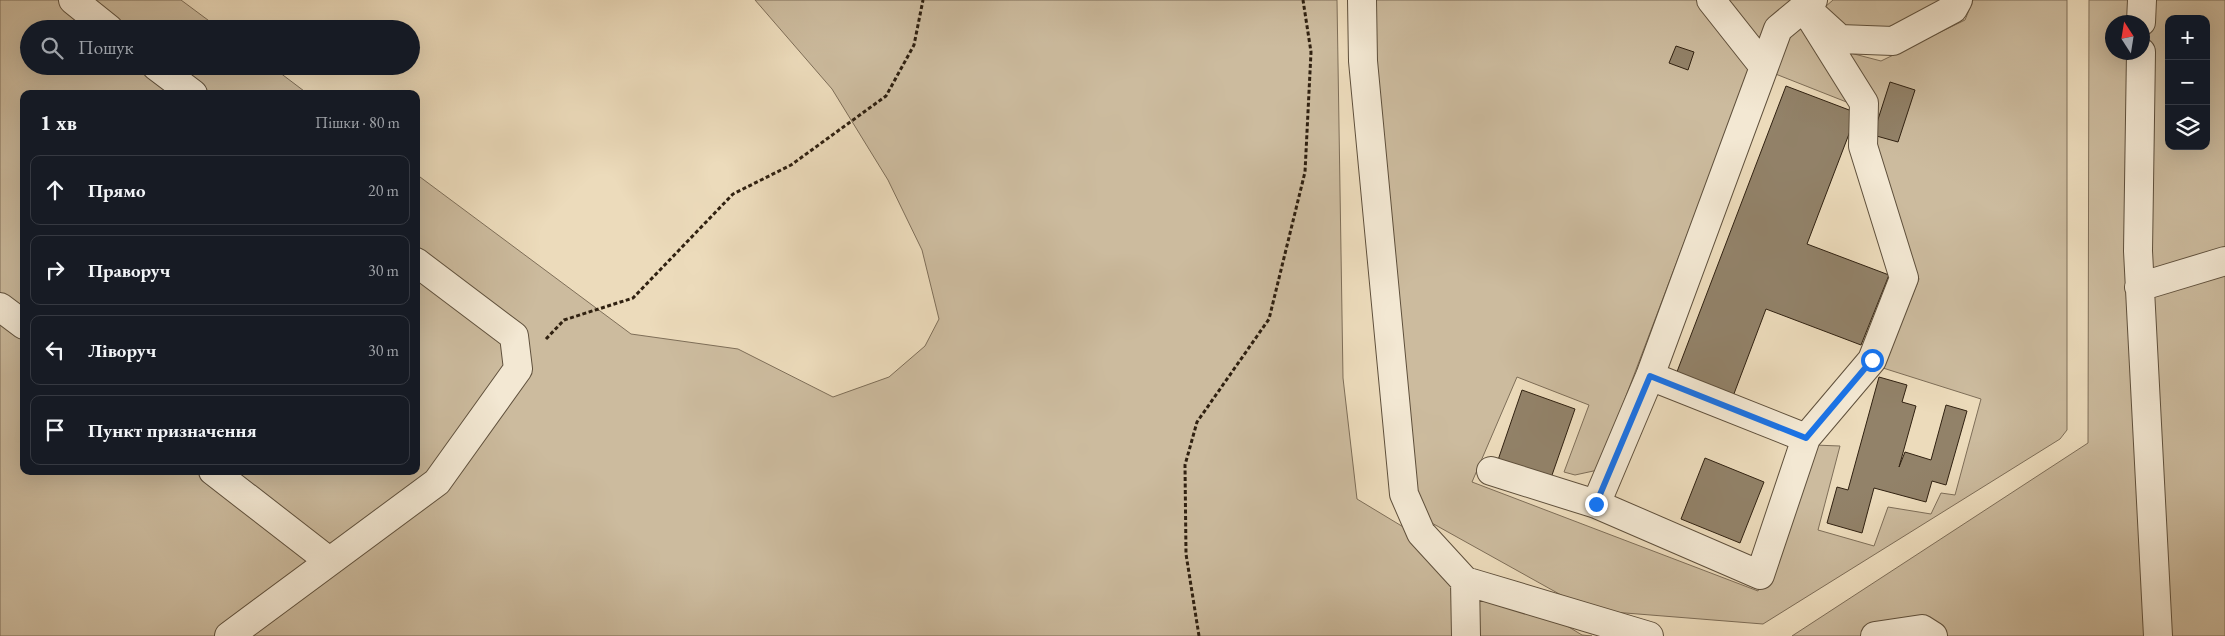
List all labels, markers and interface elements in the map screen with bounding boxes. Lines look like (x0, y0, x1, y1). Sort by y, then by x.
north arrow (2105, 15, 2150, 60)
map controls (2165, 15, 2210, 150)
button: + (2165, 15, 2210, 60)
search box (20, 20, 420, 75)
icon: search (38, 34, 66, 62)
text: Пошук (78, 35, 134, 60)
button: − (2165, 60, 2210, 105)
button: layers (2165, 105, 2210, 150)
text: 1 хв (40, 109, 77, 136)
text: Пішки · 80 m (315, 112, 400, 133)
icon: ahead (41, 176, 69, 204)
text: Прямо (88, 178, 146, 203)
text: 20 m (368, 180, 399, 201)
icon: right (41, 256, 69, 284)
text: Праворуч (88, 258, 170, 283)
text: 30 m (368, 260, 399, 281)
icon: left (41, 336, 69, 364)
text: Ліворуч (88, 338, 156, 363)
text: 30 m (368, 340, 399, 361)
route start (1861, 349, 1884, 372)
icon: arrive (41, 416, 69, 444)
text: Пункт призначення (88, 418, 257, 443)
route end (1585, 493, 1608, 516)

